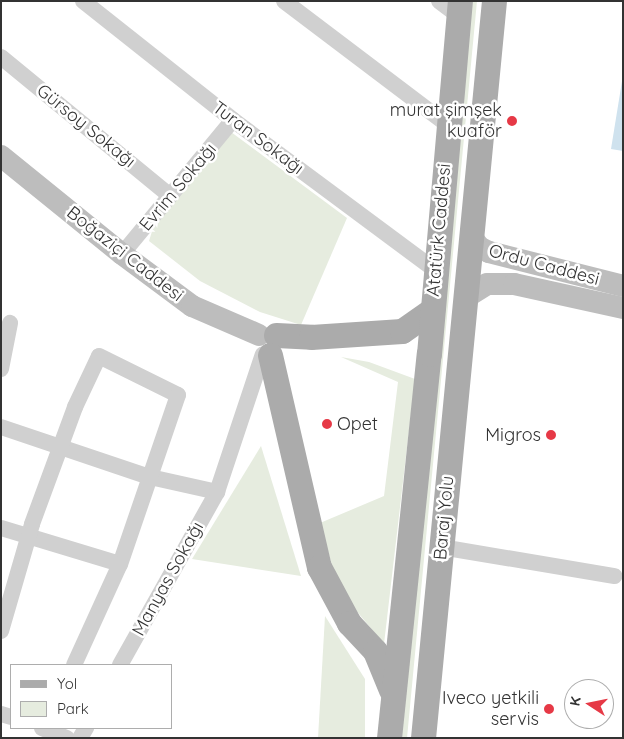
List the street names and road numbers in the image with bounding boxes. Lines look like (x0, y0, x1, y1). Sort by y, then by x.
street label: Gürsoy Sokağı (32, 80, 140, 172)
street label: Turan Sokağı (208, 97, 308, 179)
street label: Evrim Sokağı (135, 139, 221, 235)
street label: Atatürk Caddesi (422, 163, 456, 297)
street label: Boğaziçi Caddesi (62, 202, 188, 306)
street label: Ordu Caddesi (486, 240, 602, 290)
street label: Baraj Yolu (430, 475, 458, 561)
street label: Manyas Sokağı (128, 518, 208, 640)

